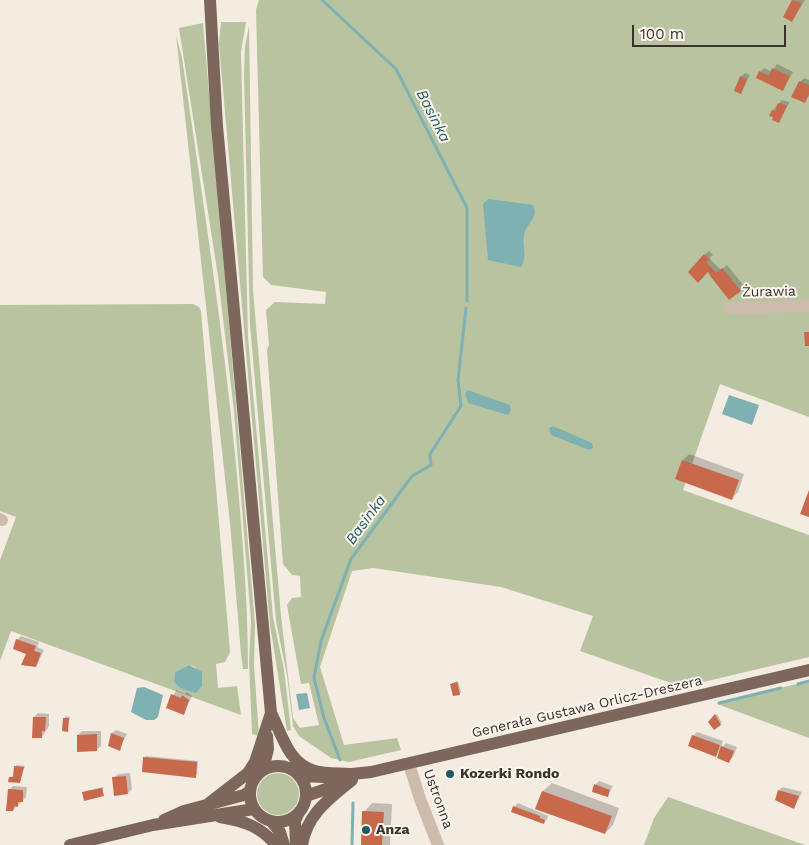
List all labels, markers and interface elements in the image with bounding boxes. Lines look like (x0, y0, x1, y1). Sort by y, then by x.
scale bar (634, 15, 788, 47)
text: 100 m (640, 25, 684, 43)
water label: Basinka (412, 87, 454, 145)
street label: Żurawia (742, 283, 796, 301)
water label: Basinka (342, 492, 390, 548)
street label: Generała Gustawa Orlicz-Dreszera (470, 672, 704, 742)
place label: Kozerki Rondo (460, 766, 559, 782)
street label: Ustronna (419, 767, 457, 831)
marker: Kozerki Rondo (444, 768, 456, 780)
place label: Anza (376, 822, 409, 838)
marker: Anza (360, 824, 372, 836)

